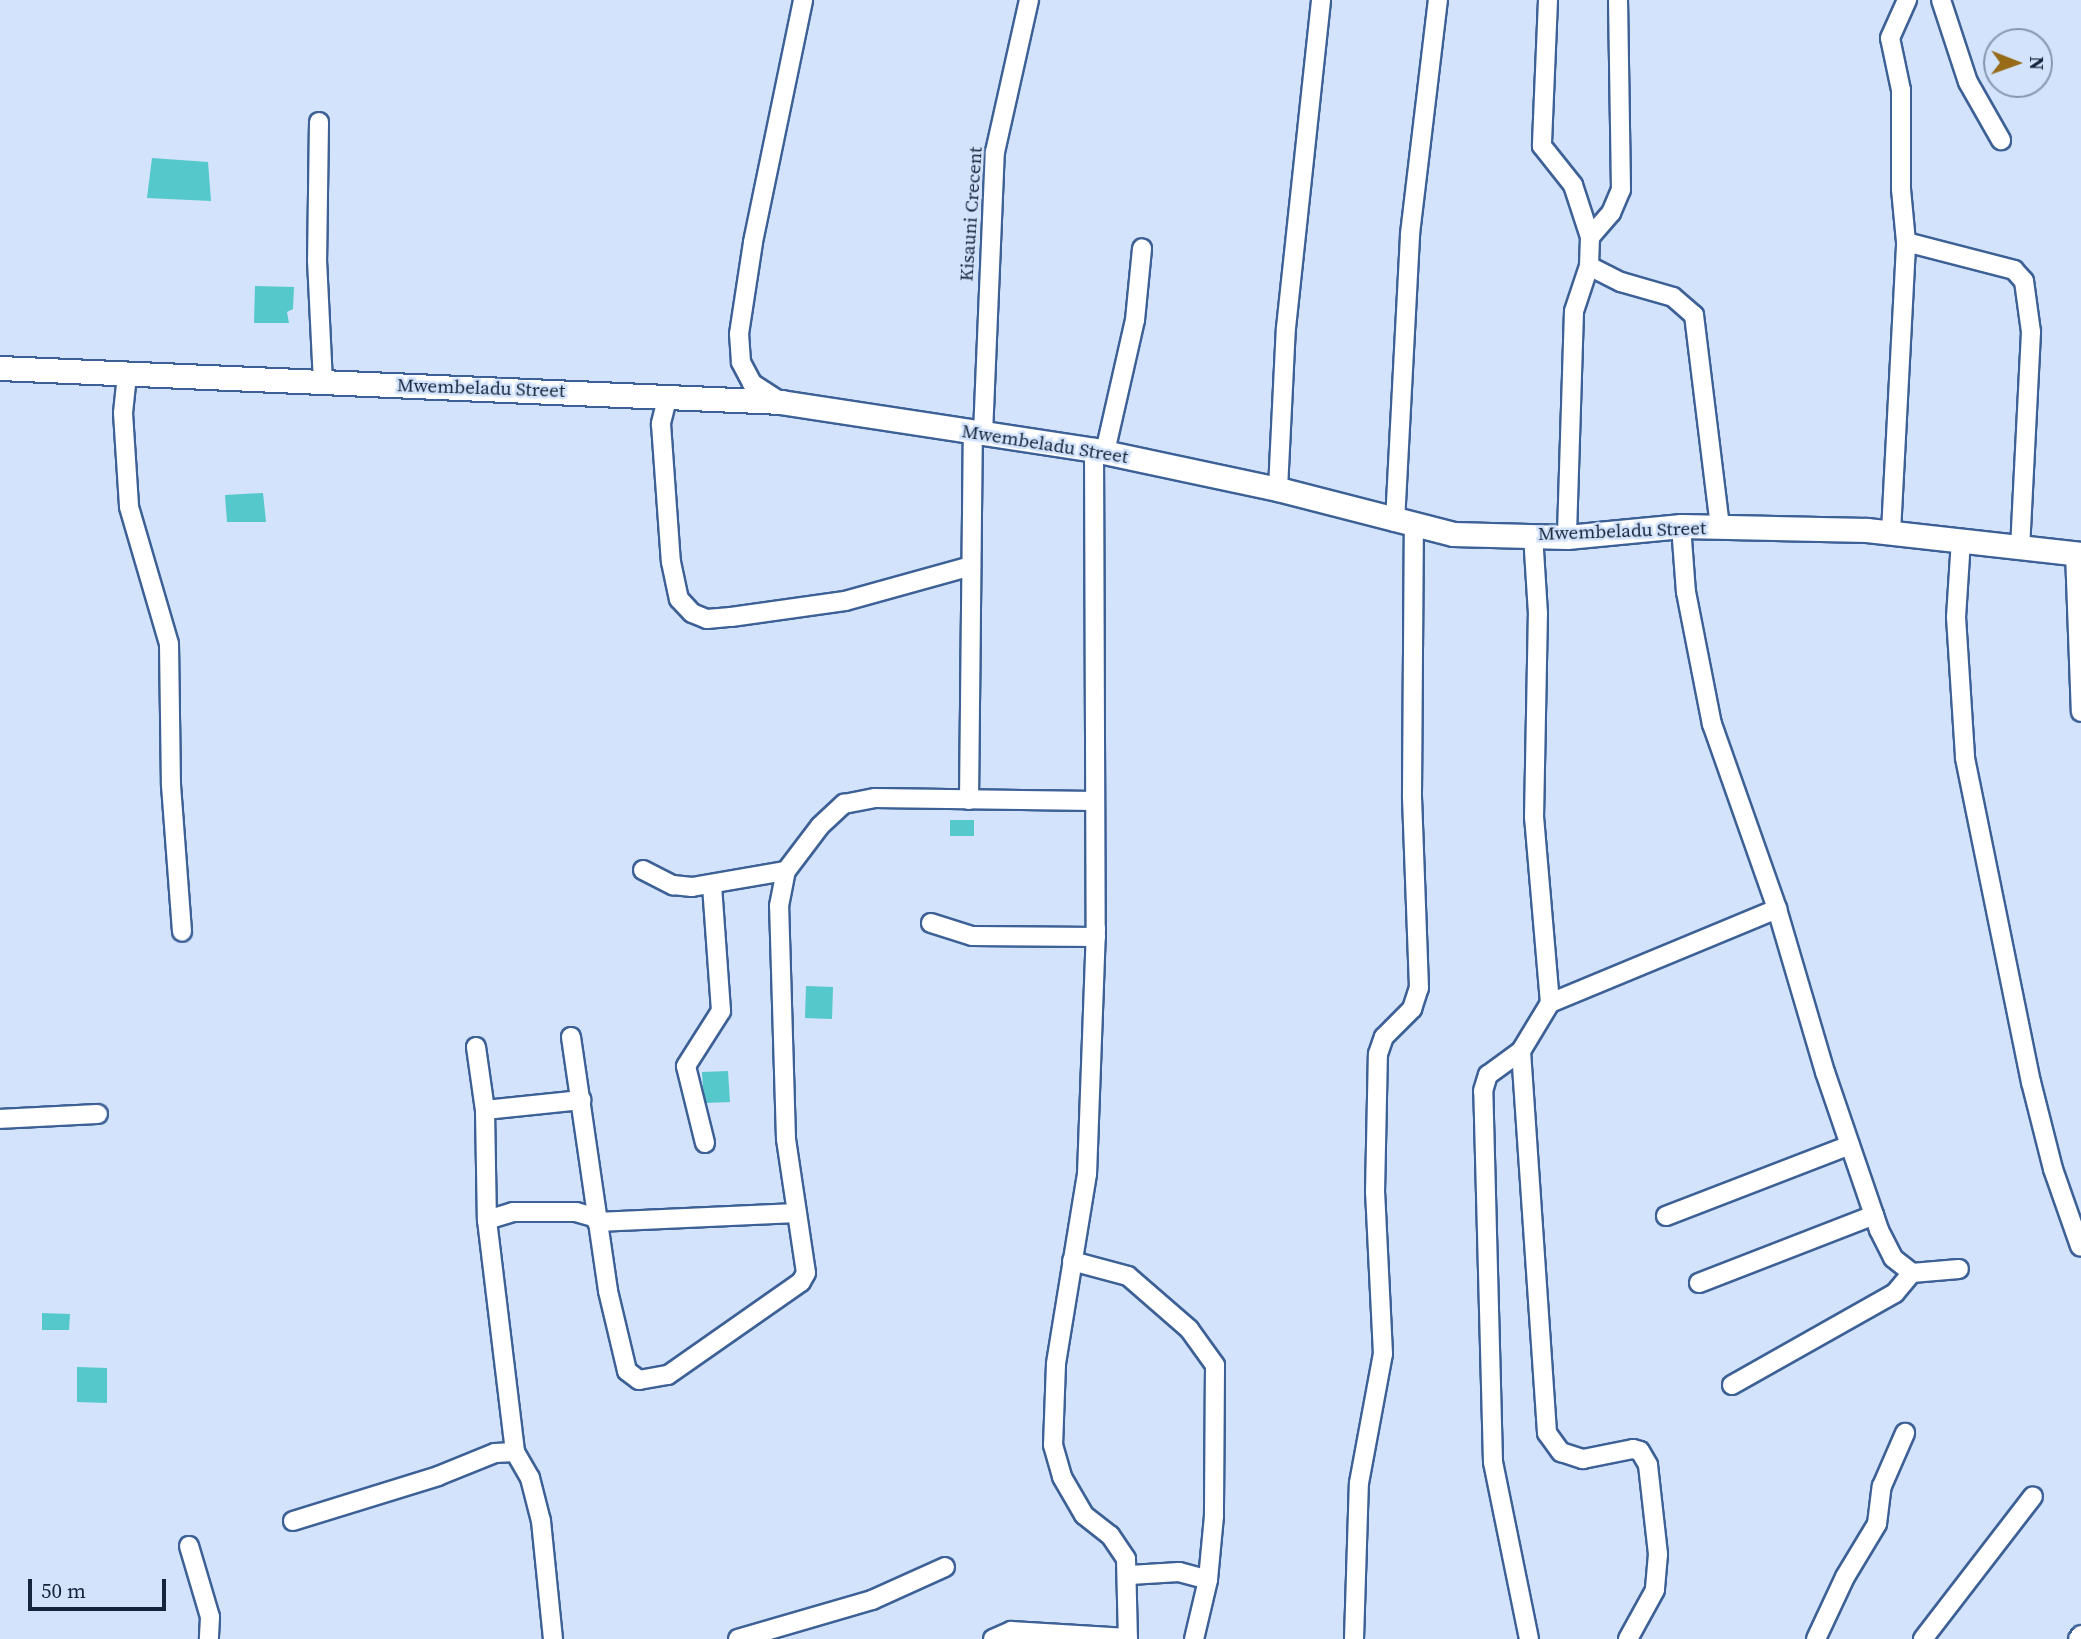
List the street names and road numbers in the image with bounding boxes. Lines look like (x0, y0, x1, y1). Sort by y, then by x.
street label: Kisauni Crecent (955, 146, 987, 282)
street label: Mwembeladu Street (397, 374, 565, 402)
street label: Mwembeladu Street (960, 420, 1130, 468)
street label: Mwembeladu Street (1538, 517, 1706, 545)

